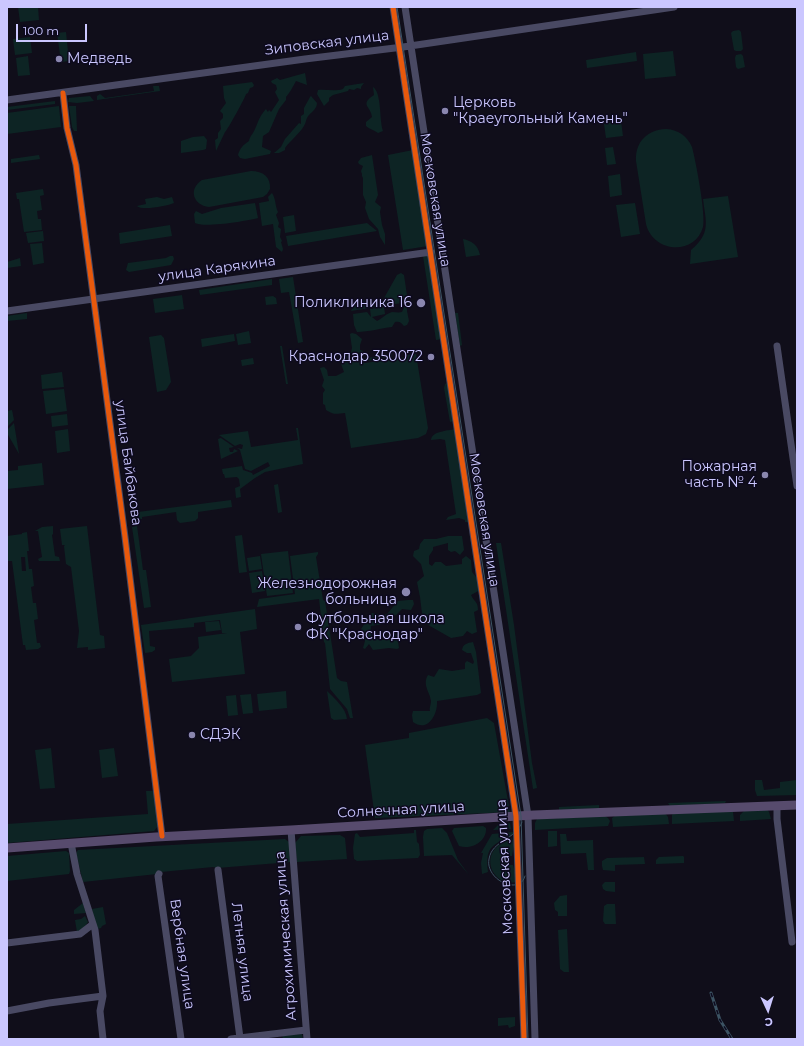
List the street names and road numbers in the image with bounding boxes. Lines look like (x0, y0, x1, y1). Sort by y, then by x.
street label: Зиповская улица (264, 27, 390, 59)
street label: Московская улица (416, 132, 454, 268)
street label: улица Карякина (157, 252, 277, 286)
street label: улица Байбакова (111, 399, 145, 527)
street label: Московская улица (465, 452, 503, 588)
street label: Солнечная улица (337, 798, 465, 822)
street label: Московская улица (493, 799, 517, 935)
street label: Агрохимическая улица (272, 851, 300, 1021)
street label: Вербная улица (166, 898, 198, 1010)
street label: Летняя улица (228, 901, 256, 1003)

